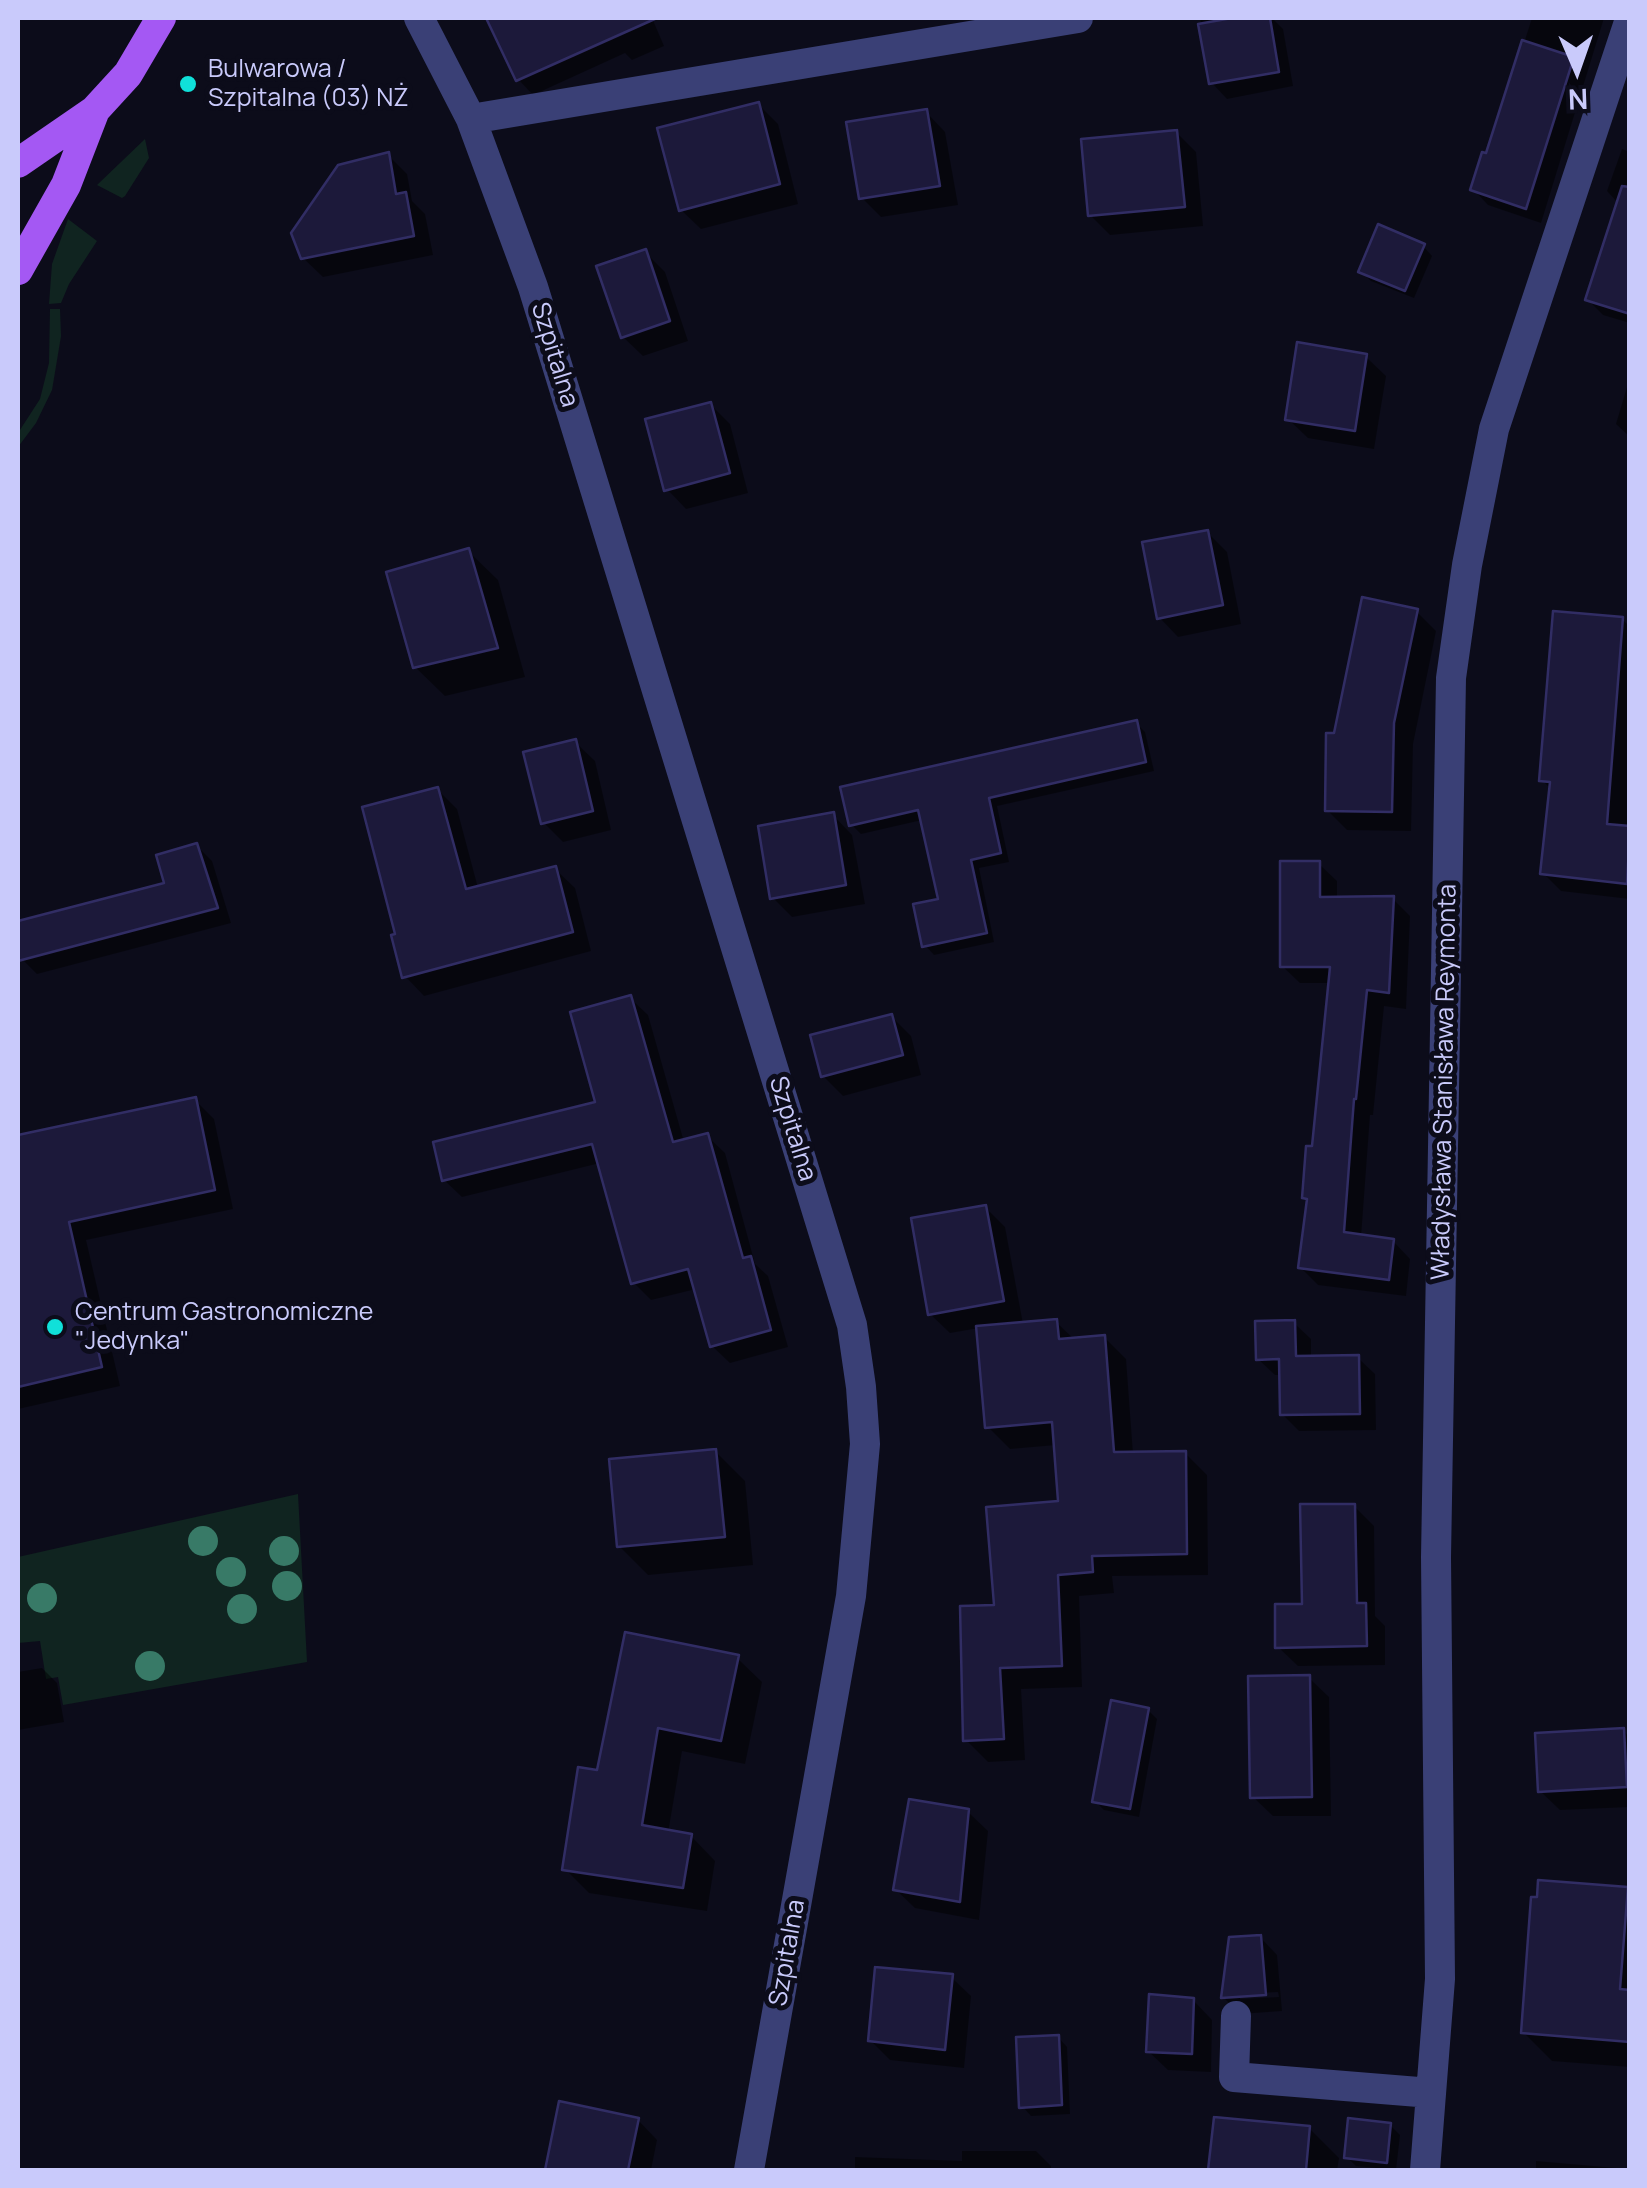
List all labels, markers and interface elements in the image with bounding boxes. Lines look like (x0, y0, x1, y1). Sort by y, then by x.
north arrow (1527, 20, 1627, 120)
place label: Bulwarowa / Szpitalna (03) NŻ (208, 55, 409, 114)
marker: Bulwarowa / Szpitalna (03) NŻ (177, 73, 199, 95)
text: N (1567, 81, 1589, 119)
street label: Szpitalna (524, 299, 584, 411)
street label: Władysława Stanisława Reymonta (1427, 884, 1463, 1280)
street label: Szpitalna (762, 1073, 822, 1185)
place label: Centrum Gastronomiczne "Jedynka" (75, 1298, 373, 1357)
marker: Centrum Gastronomiczne "Jedynka" (44, 1316, 66, 1338)
street label: Szpitalna (764, 1897, 812, 2009)

